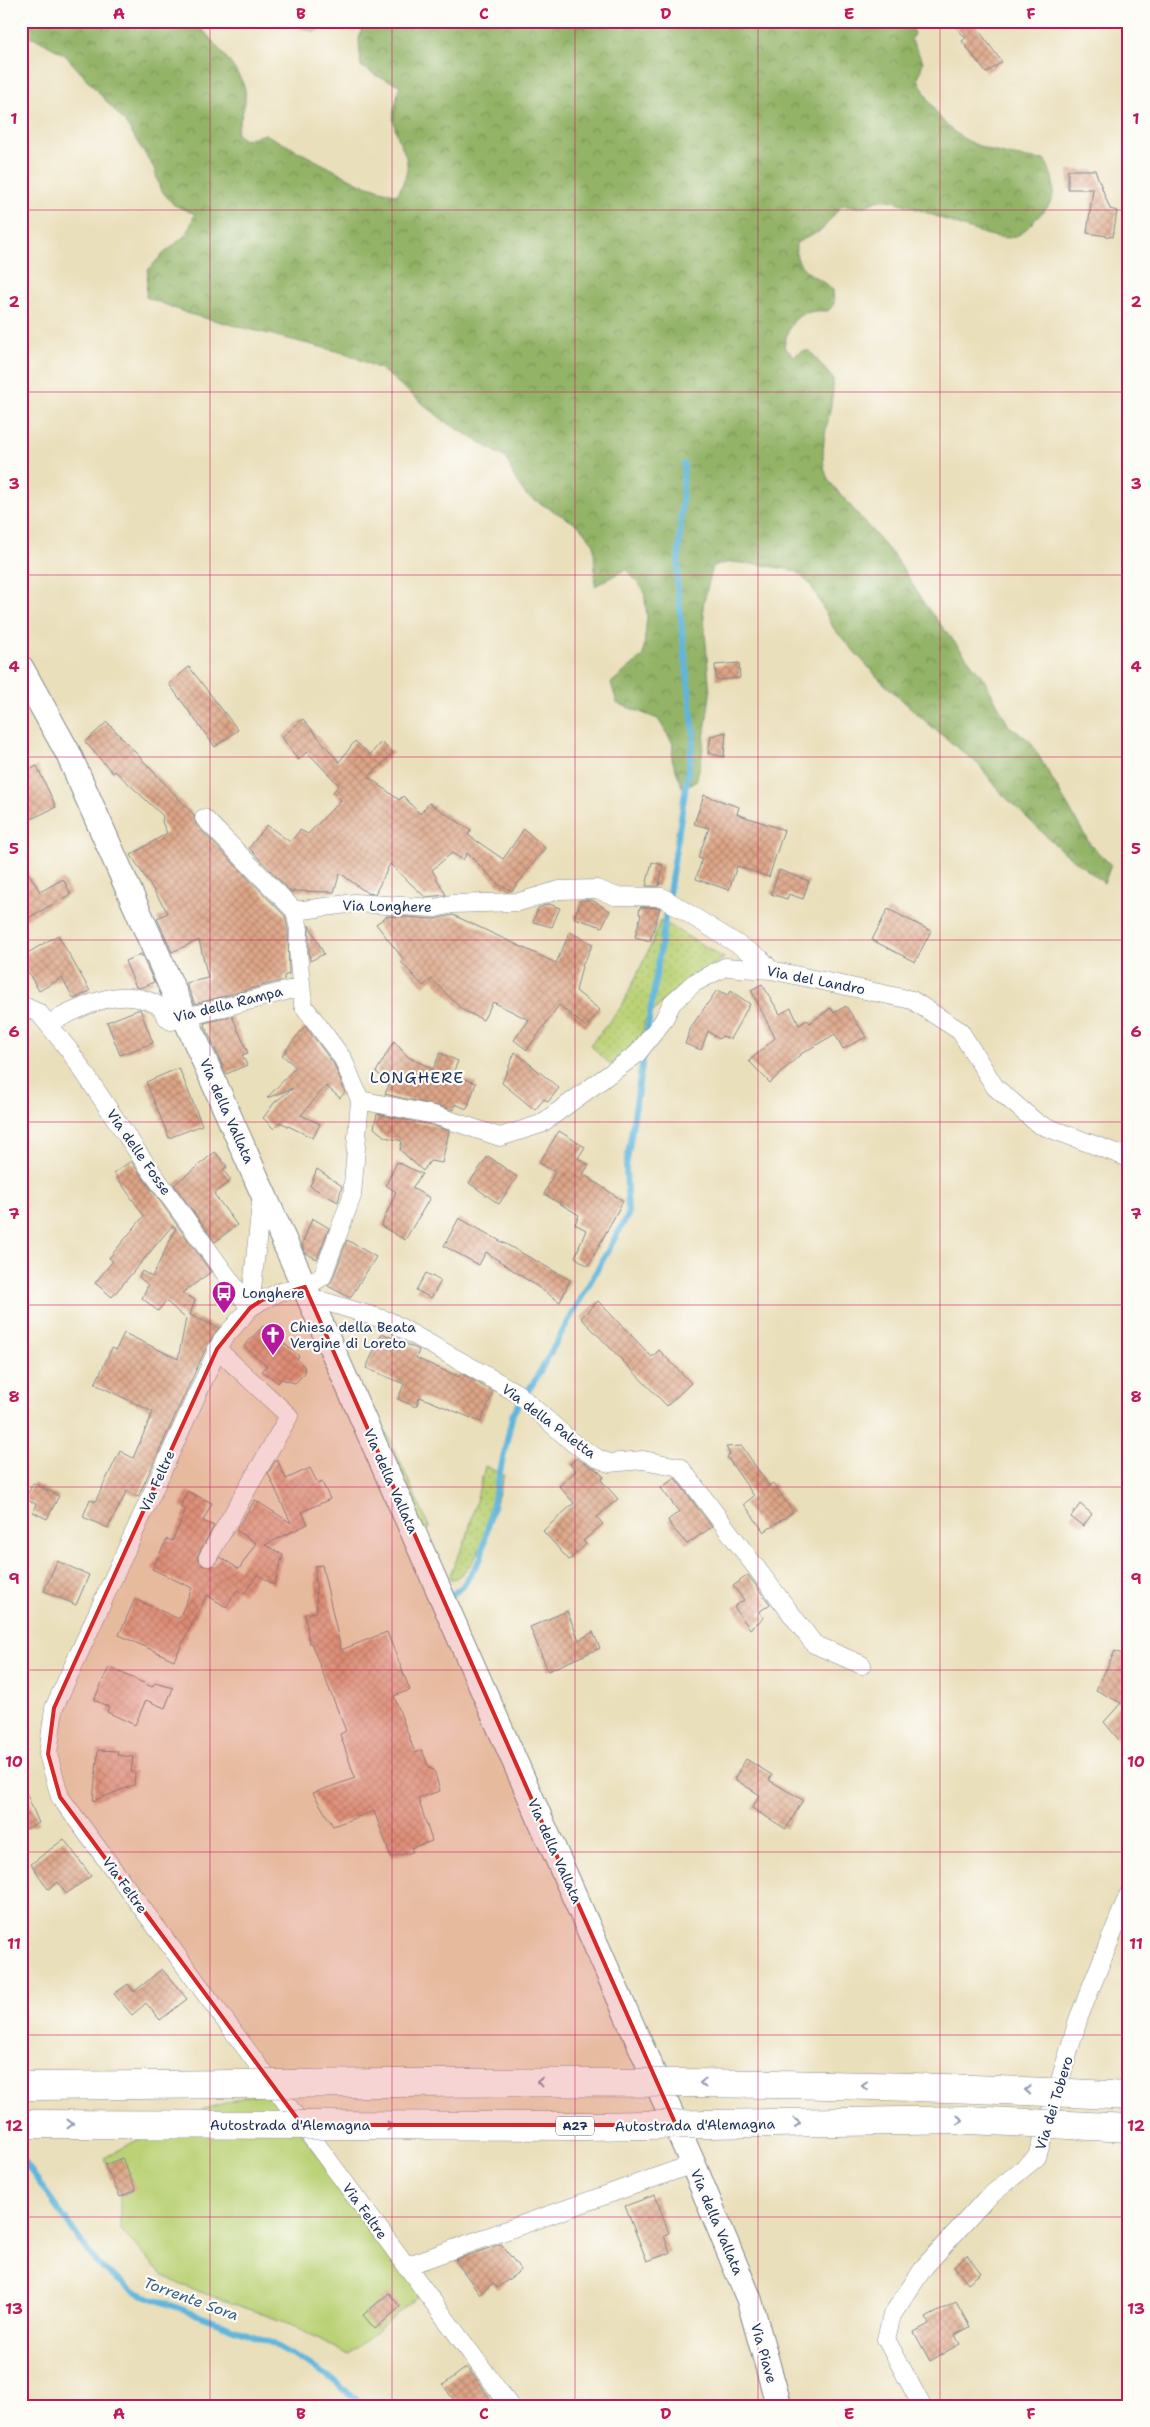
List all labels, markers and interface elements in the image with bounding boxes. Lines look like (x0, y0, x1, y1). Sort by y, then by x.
text: A (113, 3, 125, 24)
text: B (296, 3, 306, 24)
text: C (479, 3, 489, 24)
text: D (660, 3, 672, 24)
text: E (844, 3, 854, 24)
text: F (1026, 3, 1036, 24)
text: 1 (10, 108, 18, 129)
text: 1 (1132, 108, 1140, 129)
text: 2 (8, 291, 20, 312)
text: 2 (1130, 291, 1142, 312)
text: 3 (8, 473, 20, 494)
text: 3 (1130, 473, 1142, 494)
text: 4 (8, 656, 20, 677)
text: 4 (1130, 656, 1142, 677)
text: 5 (9, 838, 19, 859)
text: 5 (1131, 838, 1141, 859)
street label: Via Longhere (342, 896, 432, 916)
street label: Via del Landro (765, 962, 867, 998)
street label: Via della Rampa (172, 982, 285, 1026)
text: 6 (8, 1021, 20, 1042)
text: 6 (1130, 1021, 1142, 1042)
street label: Via della Vallata (196, 1056, 258, 1167)
district label: LONGHERE (370, 1067, 464, 1088)
street label: Via delle Fosse (103, 1105, 175, 1199)
text: 7 (8, 1203, 20, 1224)
text: 7 (1130, 1203, 1142, 1224)
bus stop icon: Longhere (211, 1280, 237, 1314)
place label: Longhere (242, 1284, 305, 1302)
place label: Chiesa della Beata Vergine di Loreto (290, 1318, 416, 1352)
church icon: Chiesa della Beata Vergine di Loreto (260, 1322, 286, 1356)
street label: Via della Paletta (498, 1380, 600, 1462)
text: 8 (8, 1386, 20, 1407)
text: 8 (1130, 1386, 1142, 1407)
street label: Via della Vallata (360, 1426, 422, 1537)
street label: Via Feltre (135, 1447, 179, 1515)
text: 9 (8, 1568, 20, 1589)
text: 9 (1130, 1568, 1142, 1589)
text: 10 (5, 1751, 23, 1772)
text: 10 (1127, 1751, 1145, 1772)
street label: Via della Vallata (524, 1796, 586, 1907)
street label: Via Feltre (98, 1853, 152, 1917)
text: 11 (7, 1933, 21, 1954)
text: 11 (1129, 1933, 1143, 1954)
street label: Via dei Tobero (1031, 2054, 1077, 2152)
one-way arrow (536, 2077, 544, 2087)
one-way arrow (699, 2078, 707, 2089)
one-way arrow (861, 2081, 868, 2091)
one-way arrow (1023, 2085, 1031, 2096)
text: 12 (5, 2115, 23, 2136)
street label: Autostrada d'Alemagna (615, 2115, 776, 2135)
one-way arrow (956, 2115, 964, 2125)
text: 12 (1127, 2115, 1145, 2136)
street label: Autostrada d'Alemagna (210, 2116, 371, 2134)
road number: A27 (556, 2116, 594, 2136)
one-way arrow (794, 2118, 802, 2128)
one-way arrow (66, 2119, 74, 2129)
one-way arrow (386, 2121, 394, 2131)
street label: Via della Vallata (687, 2166, 748, 2278)
street label: Via Feltre (338, 2179, 392, 2243)
water label: Torrente Sora (141, 2273, 241, 2325)
text: 13 (5, 2298, 23, 2319)
text: 13 (1127, 2298, 1145, 2319)
street label: Via Piave (747, 2321, 781, 2385)
text: A (113, 2403, 125, 2424)
text: B (296, 2403, 306, 2424)
text: C (479, 2403, 489, 2424)
text: D (660, 2403, 672, 2424)
text: E (844, 2403, 854, 2424)
text: F (1026, 2403, 1036, 2424)

